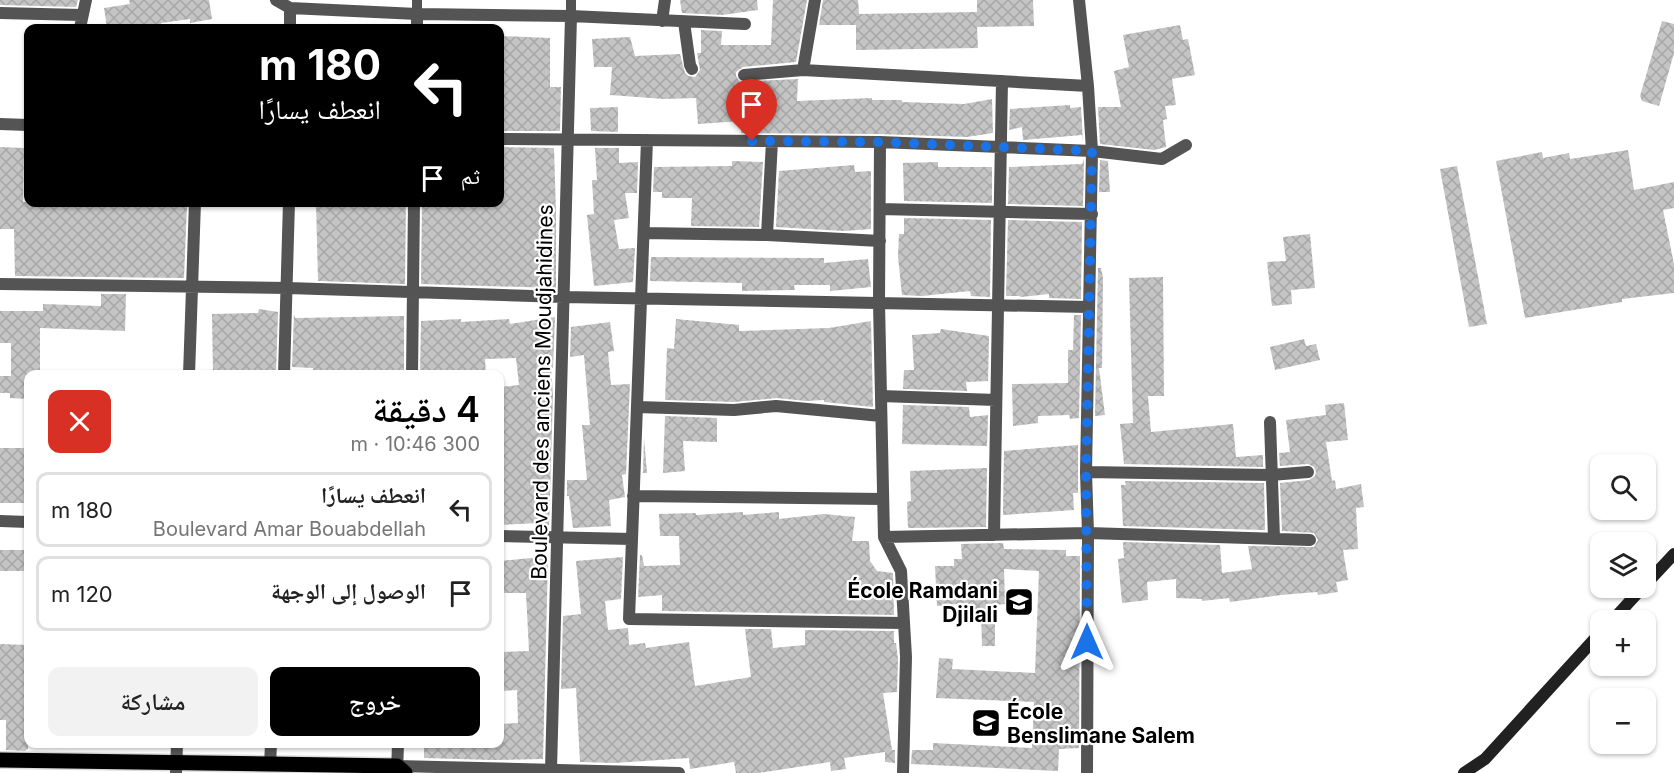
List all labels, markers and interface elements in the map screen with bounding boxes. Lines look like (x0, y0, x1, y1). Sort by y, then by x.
text: 180 m (259, 39, 381, 90)
icon: left (402, 48, 480, 126)
pin (726, 79, 777, 141)
icon: arrive (735, 88, 768, 121)
text: انعطف يسارًا (258, 93, 381, 126)
icon: arrive (416, 162, 449, 195)
text: ثم (461, 163, 480, 189)
street label: Boulevard des anciens Moudjahidines (526, 204, 558, 580)
text: 4 دقيقة (372, 387, 480, 431)
button: close (48, 390, 111, 453)
text: 300 m · 10:46 (350, 432, 480, 456)
map controls (1590, 454, 1656, 754)
button: search (1590, 454, 1656, 520)
text: انعطف يسارًا (321, 482, 426, 508)
icon: left (444, 493, 477, 526)
text: 180 m (51, 497, 113, 523)
text: Boulevard Amar Bouabdellah (153, 517, 426, 541)
button: layers (1590, 532, 1656, 598)
icon: arrive (444, 577, 477, 610)
place label: École Ramdani Djilali (848, 577, 998, 627)
text: الوصول إلى الوجهة (271, 578, 426, 604)
text: 120 m (51, 581, 113, 607)
school or university icon: École Ramdani Djilali (1003, 586, 1035, 618)
position arrow (1055, 610, 1119, 674)
button: + (1590, 610, 1656, 676)
button: مشاركة (48, 667, 258, 736)
button: خروج (270, 667, 480, 736)
button: − (1590, 688, 1656, 754)
place label: École Benslimane Salem (1007, 698, 1195, 748)
school or university icon: École Benslimane Salem (970, 707, 1002, 739)

